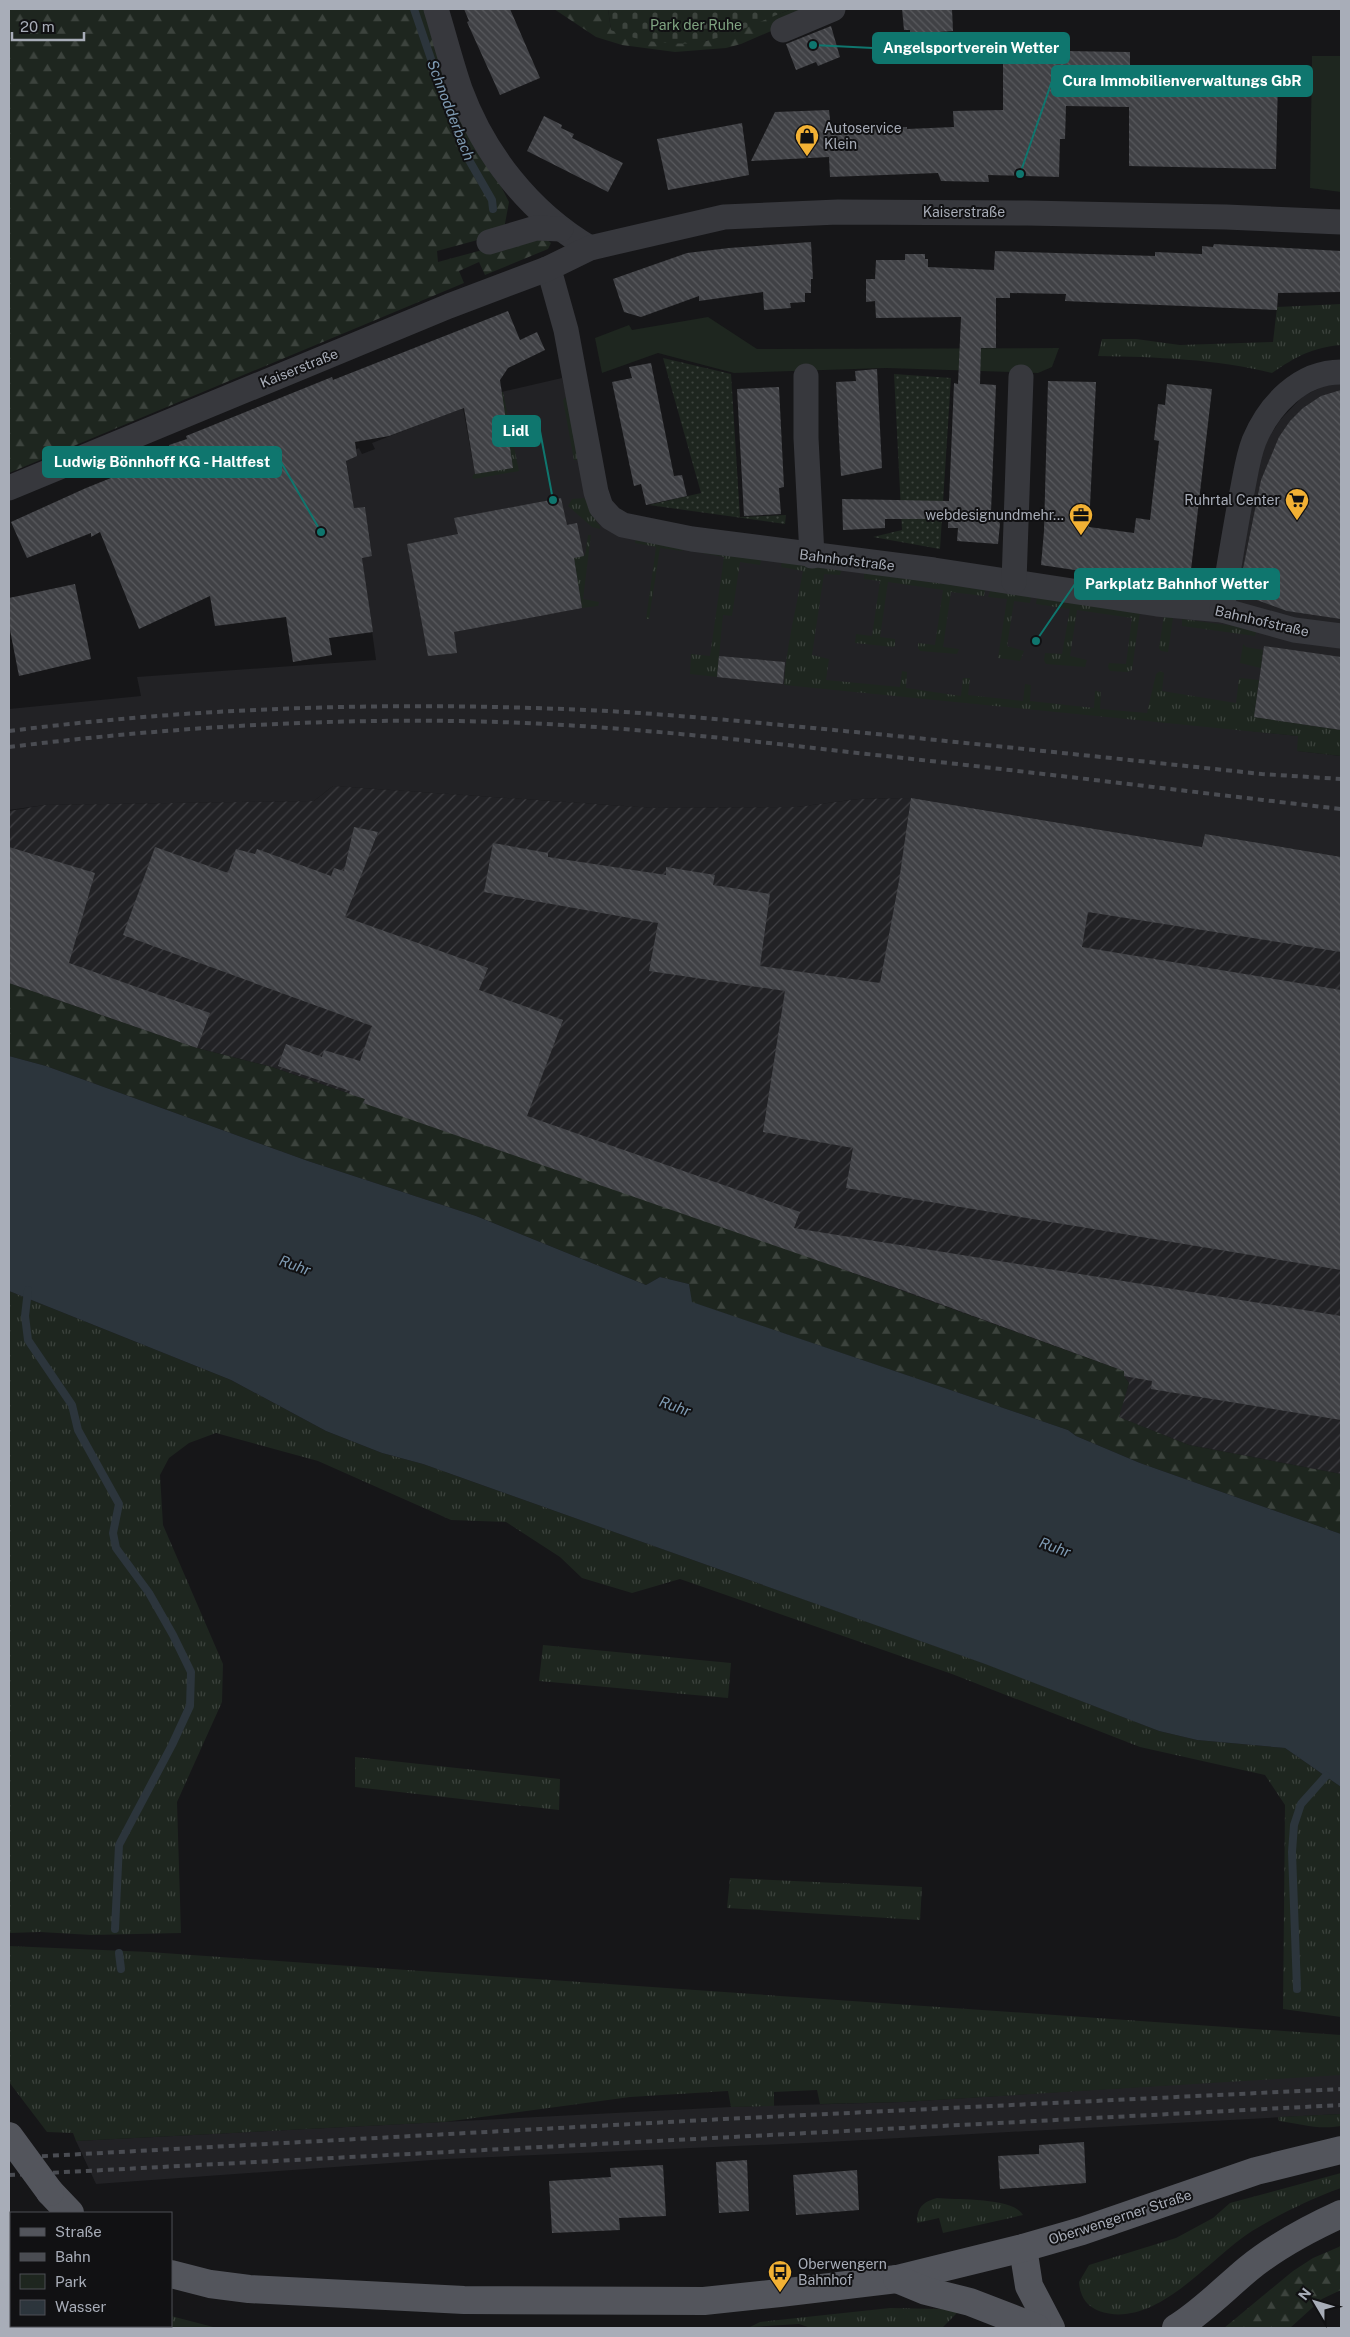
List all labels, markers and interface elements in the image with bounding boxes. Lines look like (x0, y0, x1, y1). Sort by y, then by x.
scale bar (12, 10, 85, 42)
park label: Park der Ruhe (650, 17, 742, 33)
text: 20 m (20, 18, 55, 35)
callout: Angelsportverein Wetter (873, 33, 1069, 63)
text: Angelsportverein Wetter (883, 39, 1059, 56)
water label: Schnodderbach (424, 57, 478, 163)
callout: Cura Immobilienverwaltungs GbR (1052, 66, 1312, 96)
text: Cura Immobilienverwaltungs GbR (1062, 72, 1302, 89)
place label: Autoservice Klein (824, 120, 902, 152)
shop icon: Autoservice Klein (794, 123, 820, 157)
street label: Kaiserstraße (923, 204, 1005, 220)
street label: Kaiserstraße (258, 345, 340, 391)
callout: Lidl (493, 416, 540, 446)
text: Lidl (503, 422, 529, 439)
callout: Ludwig Bönnhoff KG - Haltfest (43, 447, 281, 477)
text: Ludwig Bönnhoff KG - Haltfest (54, 453, 270, 470)
supermarket icon: Ruhrtal Center (1284, 487, 1310, 521)
place label: Ruhrtal Center (1184, 492, 1280, 508)
office icon: webdesignundmehr... (1068, 502, 1094, 536)
place label: webdesignundmehr... (925, 507, 1064, 523)
street label: Bahnhofstraße (798, 546, 896, 574)
callout: Parkplatz Bahnhof Wetter (1075, 569, 1279, 599)
text: Parkplatz Bahnhof Wetter (1085, 575, 1269, 592)
street label: Bahnhofstraße (1213, 602, 1311, 640)
water label: Ruhr (277, 1251, 313, 1279)
water label: Ruhr (657, 1392, 693, 1420)
water label: Ruhr (1037, 1533, 1073, 1561)
street label: Oberwengerner Straße (1046, 2186, 1194, 2248)
legend (10, 2212, 172, 2327)
text: Straße (55, 2223, 102, 2240)
text: Bahn (55, 2248, 91, 2265)
place label: Oberwengern Bahnhof (798, 2256, 887, 2288)
bus stop icon: Oberwengern Bahnhof (767, 2259, 793, 2293)
text: Park (55, 2273, 87, 2290)
north arrow (1290, 2277, 1340, 2327)
text: N (1295, 2285, 1314, 2303)
text: Wasser (55, 2298, 107, 2315)

